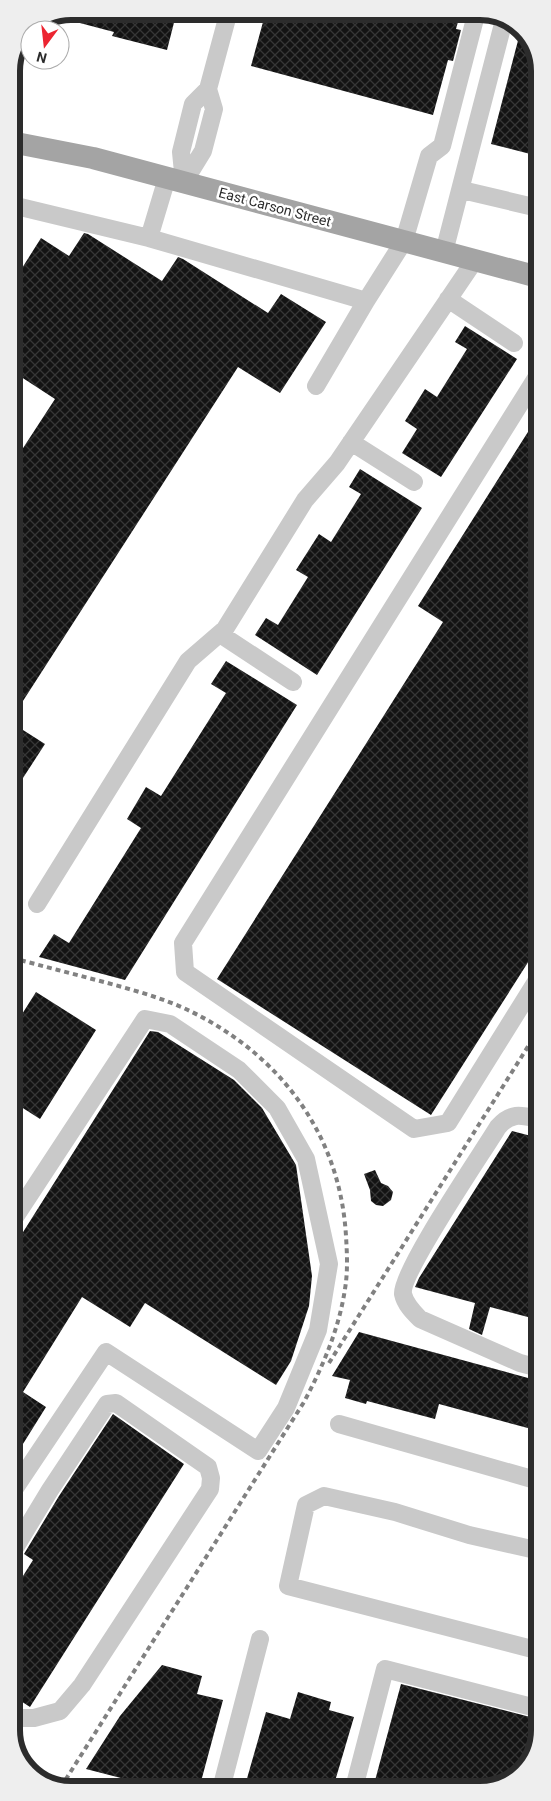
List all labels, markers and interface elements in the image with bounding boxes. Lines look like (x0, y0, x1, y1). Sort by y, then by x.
north arrow (20, 20, 70, 70)
text: N (35, 49, 48, 67)
street label: East Carson Street (217, 184, 333, 230)

